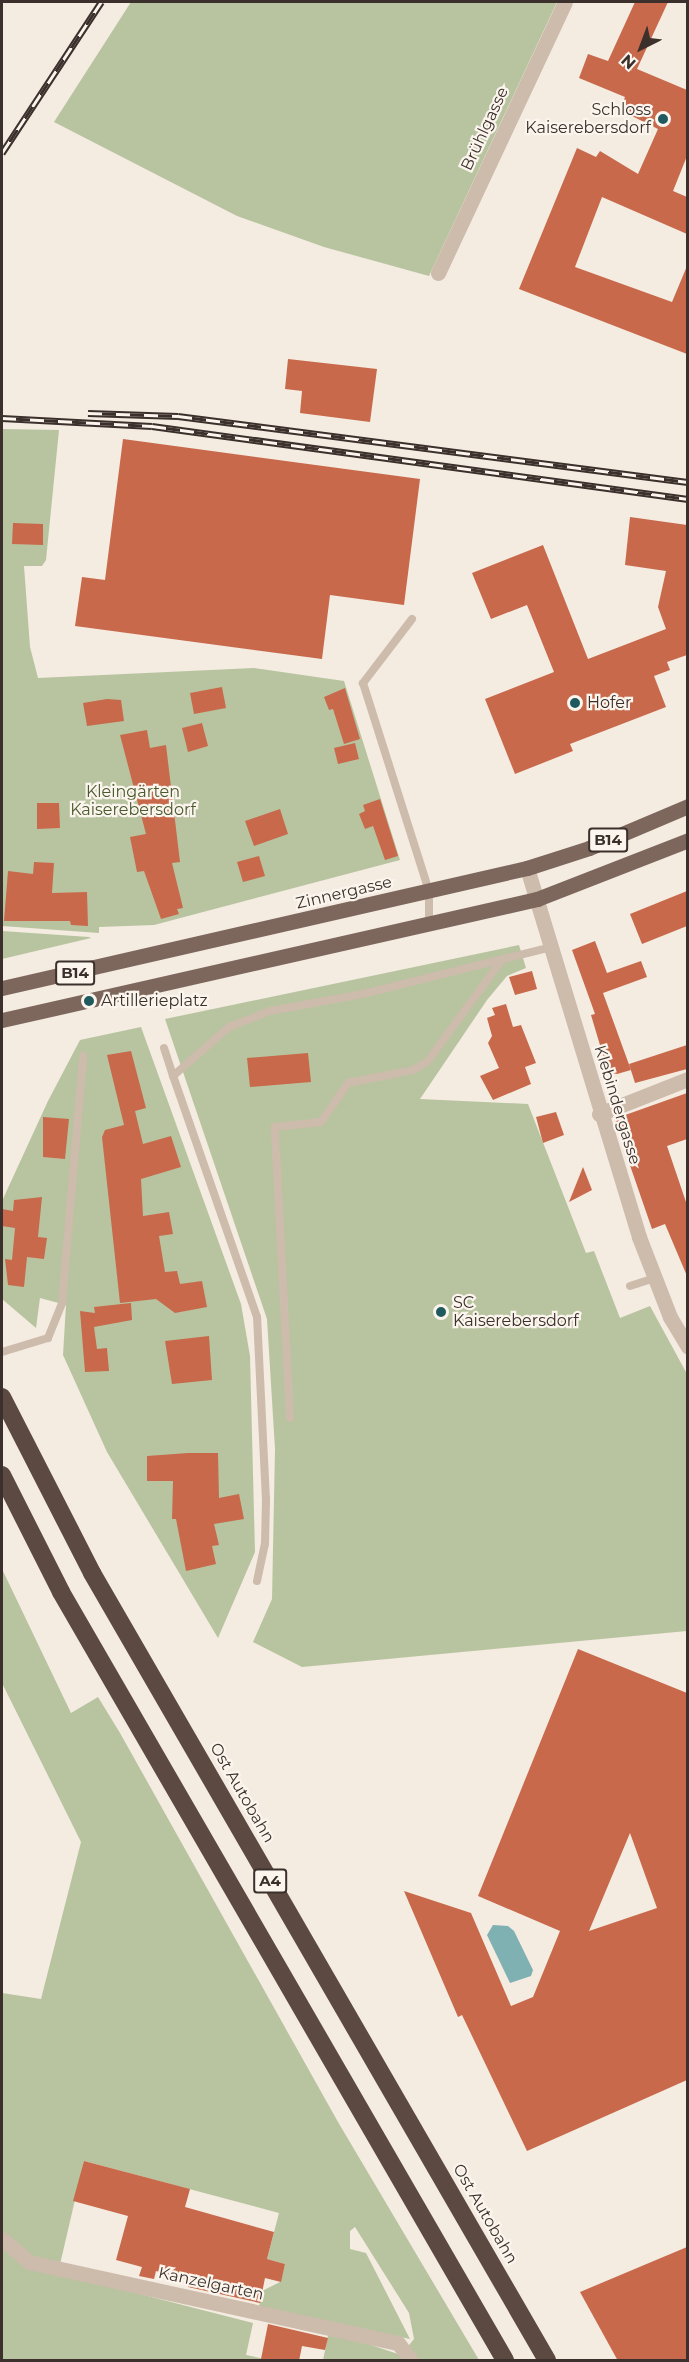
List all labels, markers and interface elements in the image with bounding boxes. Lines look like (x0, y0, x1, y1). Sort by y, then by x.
north arrow (611, 18, 671, 78)
text: N (617, 50, 640, 73)
street label: Brühlgasse (457, 84, 513, 174)
place label: Schloss Kaiserebersdorf (525, 100, 651, 138)
marker: Schloss Kaiserebersdorf (656, 112, 670, 126)
place label: Hofer (587, 693, 631, 713)
marker: Hofer (568, 696, 582, 710)
park label: Kleingärten Kaiserebersdorf (70, 782, 196, 820)
road number: B14 (587, 828, 629, 852)
street label: Zinnergasse (294, 873, 394, 913)
road number: B14 (54, 961, 96, 985)
place label: Artillerieplatz (101, 991, 208, 1011)
marker: Artillerieplatz (82, 994, 96, 1008)
street label: Klebindergasse (590, 1043, 644, 1167)
place label: SC Kaiserebersdorf (453, 1293, 579, 1331)
marker: SC Kaiserebersdorf (434, 1305, 448, 1319)
street label: Ost Autobahn (206, 1740, 278, 1846)
road number: A4 (252, 1869, 288, 1893)
street label: Ost Autobahn (449, 2161, 521, 2267)
street label: Kanzelgarten (157, 2263, 265, 2305)

